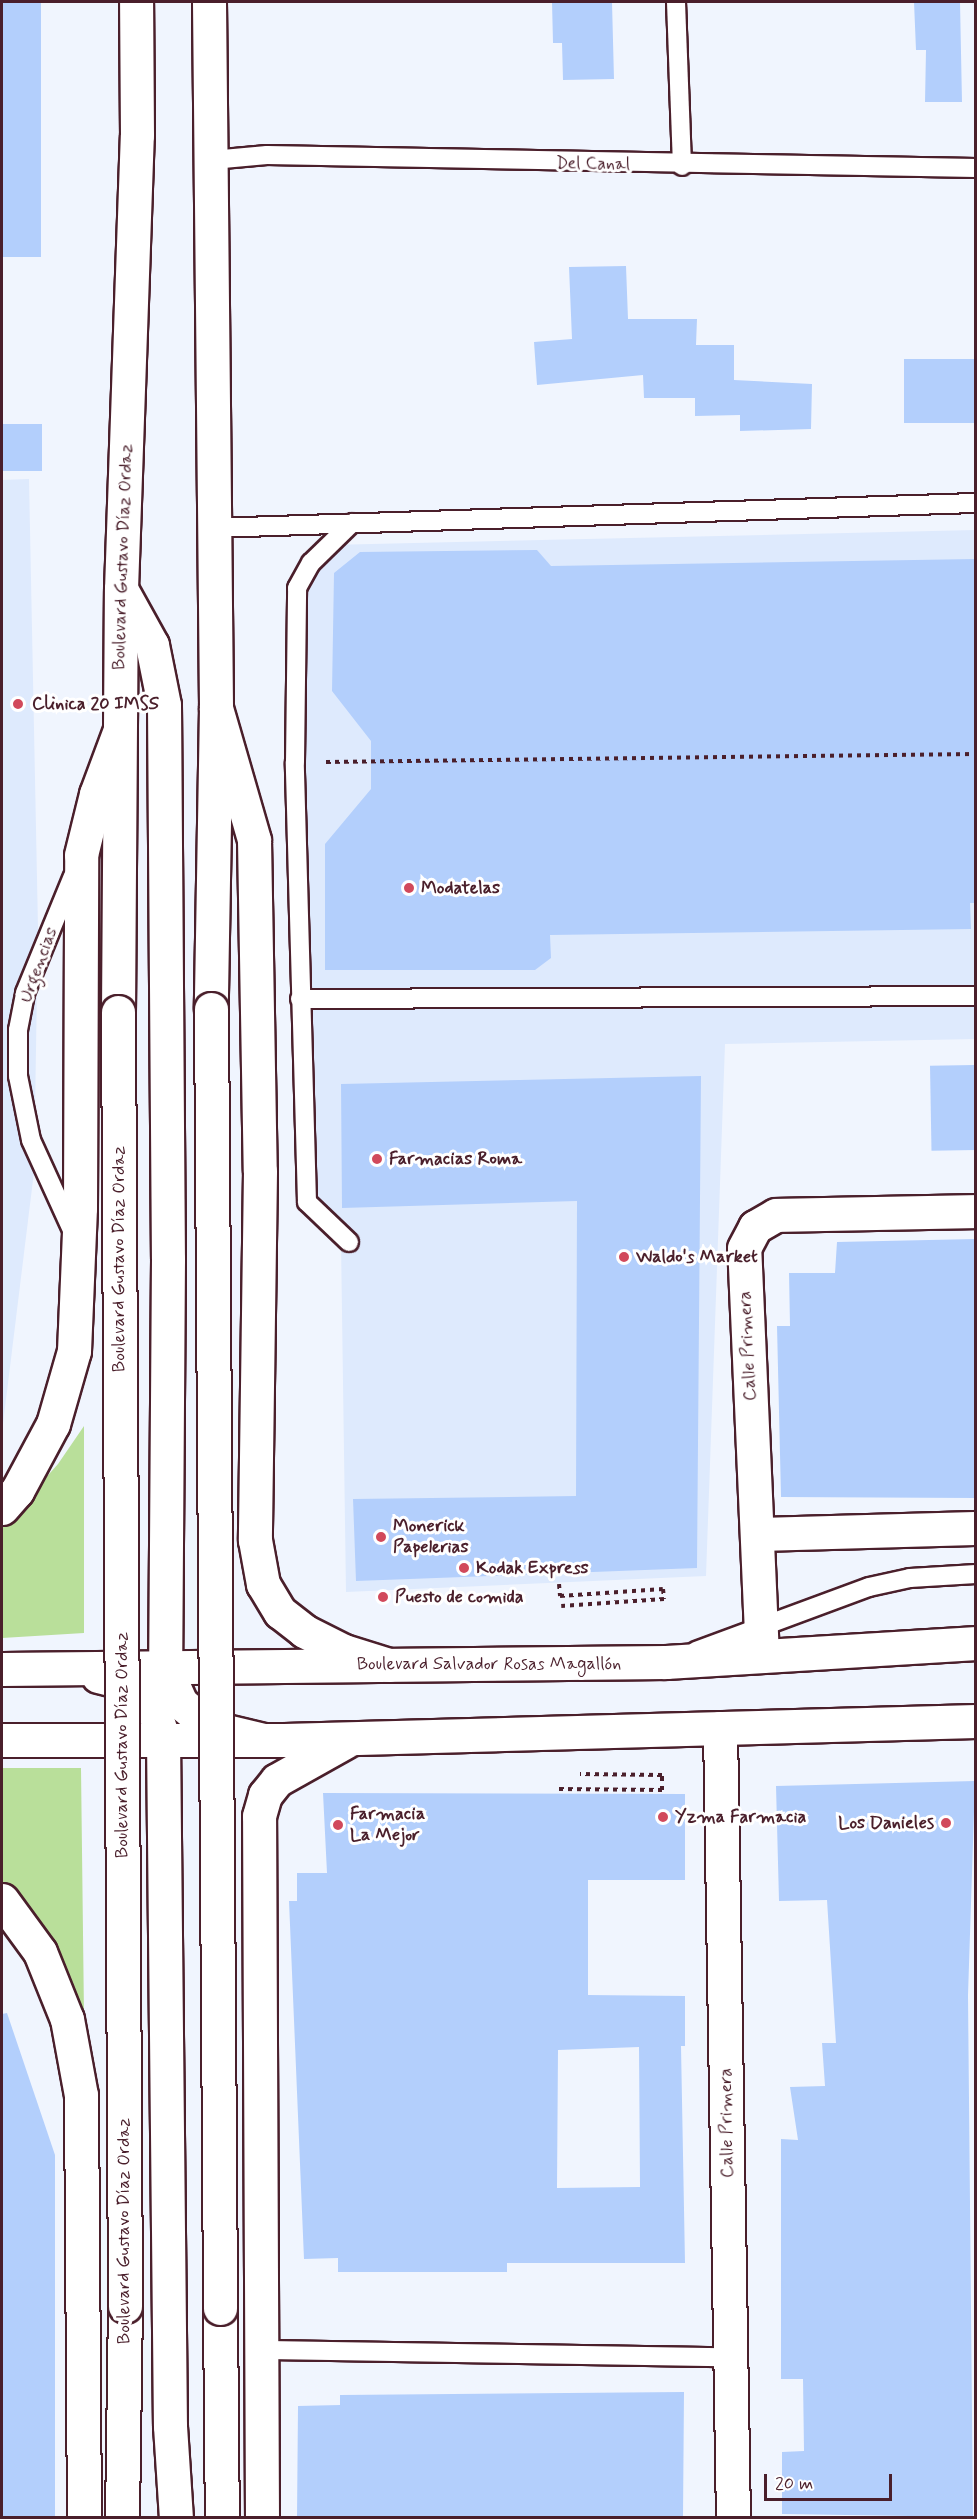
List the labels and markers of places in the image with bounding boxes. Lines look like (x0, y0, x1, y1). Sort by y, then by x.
place label: Clinica 20 IMSS (32, 693, 159, 715)
marker: Clinica 20 IMSS (9, 695, 27, 713)
place label: Modatelas (421, 877, 500, 899)
marker: Modatelas (402, 881, 416, 895)
place label: Farmacias Roma (389, 1148, 521, 1170)
marker: Farmacias Roma (370, 1152, 384, 1166)
place label: Waldo's Market (636, 1246, 759, 1268)
marker: Waldo's Market (617, 1250, 631, 1264)
place label: Monerick Papelerias (393, 1516, 468, 1558)
marker: Monerick Papelerias (374, 1530, 388, 1544)
place label: Kodak Express (476, 1557, 589, 1579)
marker: Kodak Express (457, 1561, 471, 1575)
place label: Puesto de comida (395, 1586, 524, 1608)
marker: Puesto de comida (376, 1590, 390, 1604)
place label: Farmacia La Mejor (350, 1804, 425, 1846)
place label: Yzma Farmacia (675, 1806, 805, 1828)
marker: Yzma Farmacia (656, 1810, 670, 1824)
place label: Los Danieles (837, 1812, 934, 1834)
marker: Los Danieles (939, 1816, 953, 1830)
marker: Farmacia La Mejor (331, 1818, 345, 1832)

